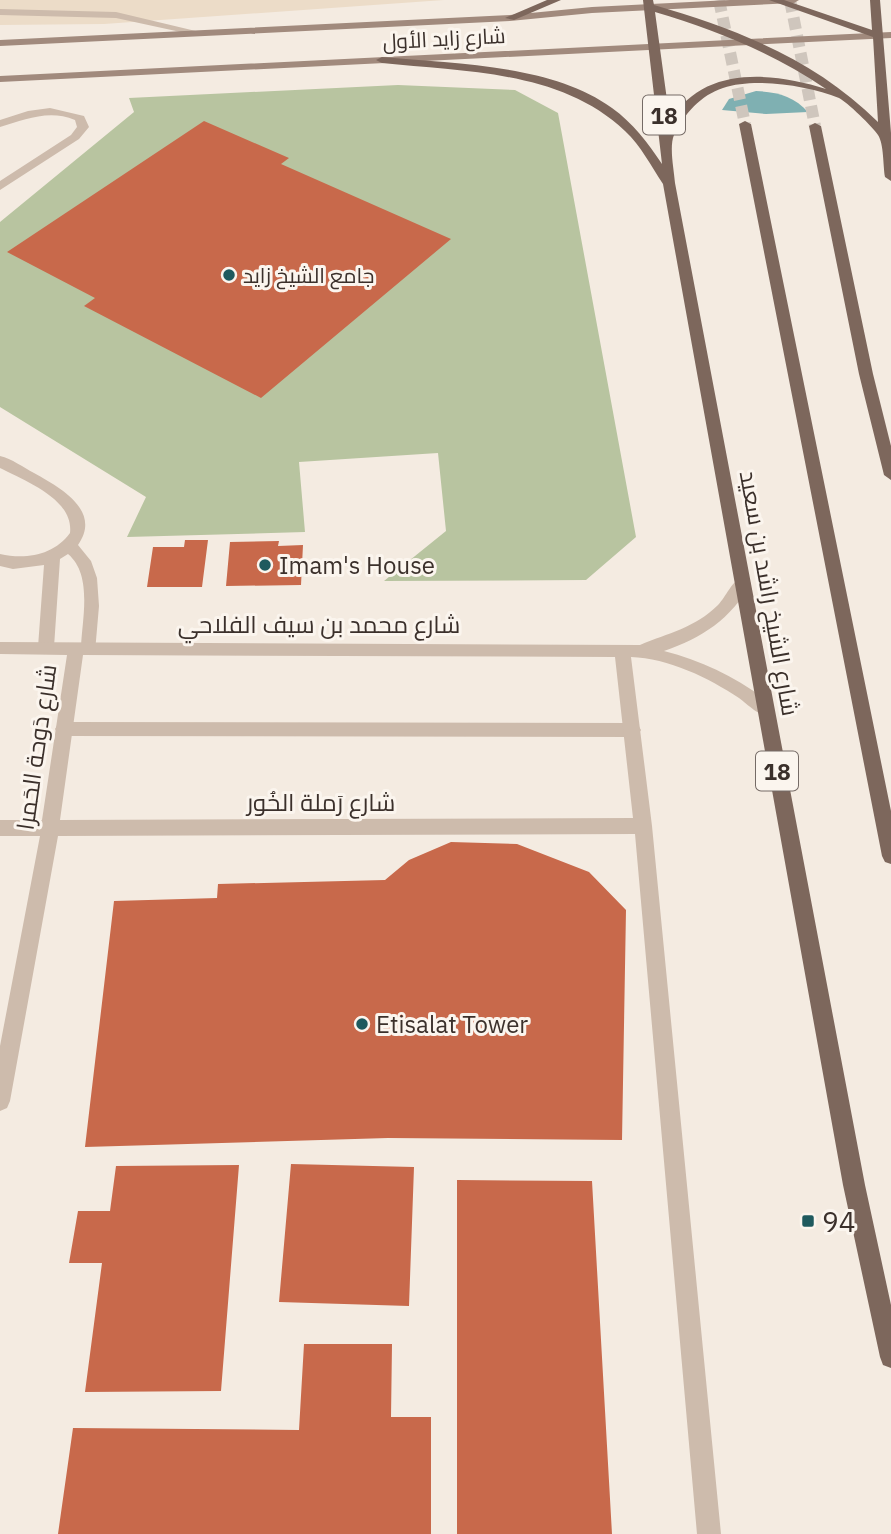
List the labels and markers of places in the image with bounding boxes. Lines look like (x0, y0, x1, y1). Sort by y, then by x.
place label: جامع الشيخ زايد (243, 261, 374, 290)
marker: جامع الشيخ زايد (221, 267, 237, 283)
place label: Imam's House (279, 549, 435, 581)
marker: Imam's House (257, 557, 273, 573)
place label: Etisalat Tower (376, 1008, 528, 1040)
marker: Etisalat Tower (354, 1016, 370, 1032)
place label: 94 (822, 1203, 856, 1240)
marker: 94 (800, 1213, 816, 1229)

